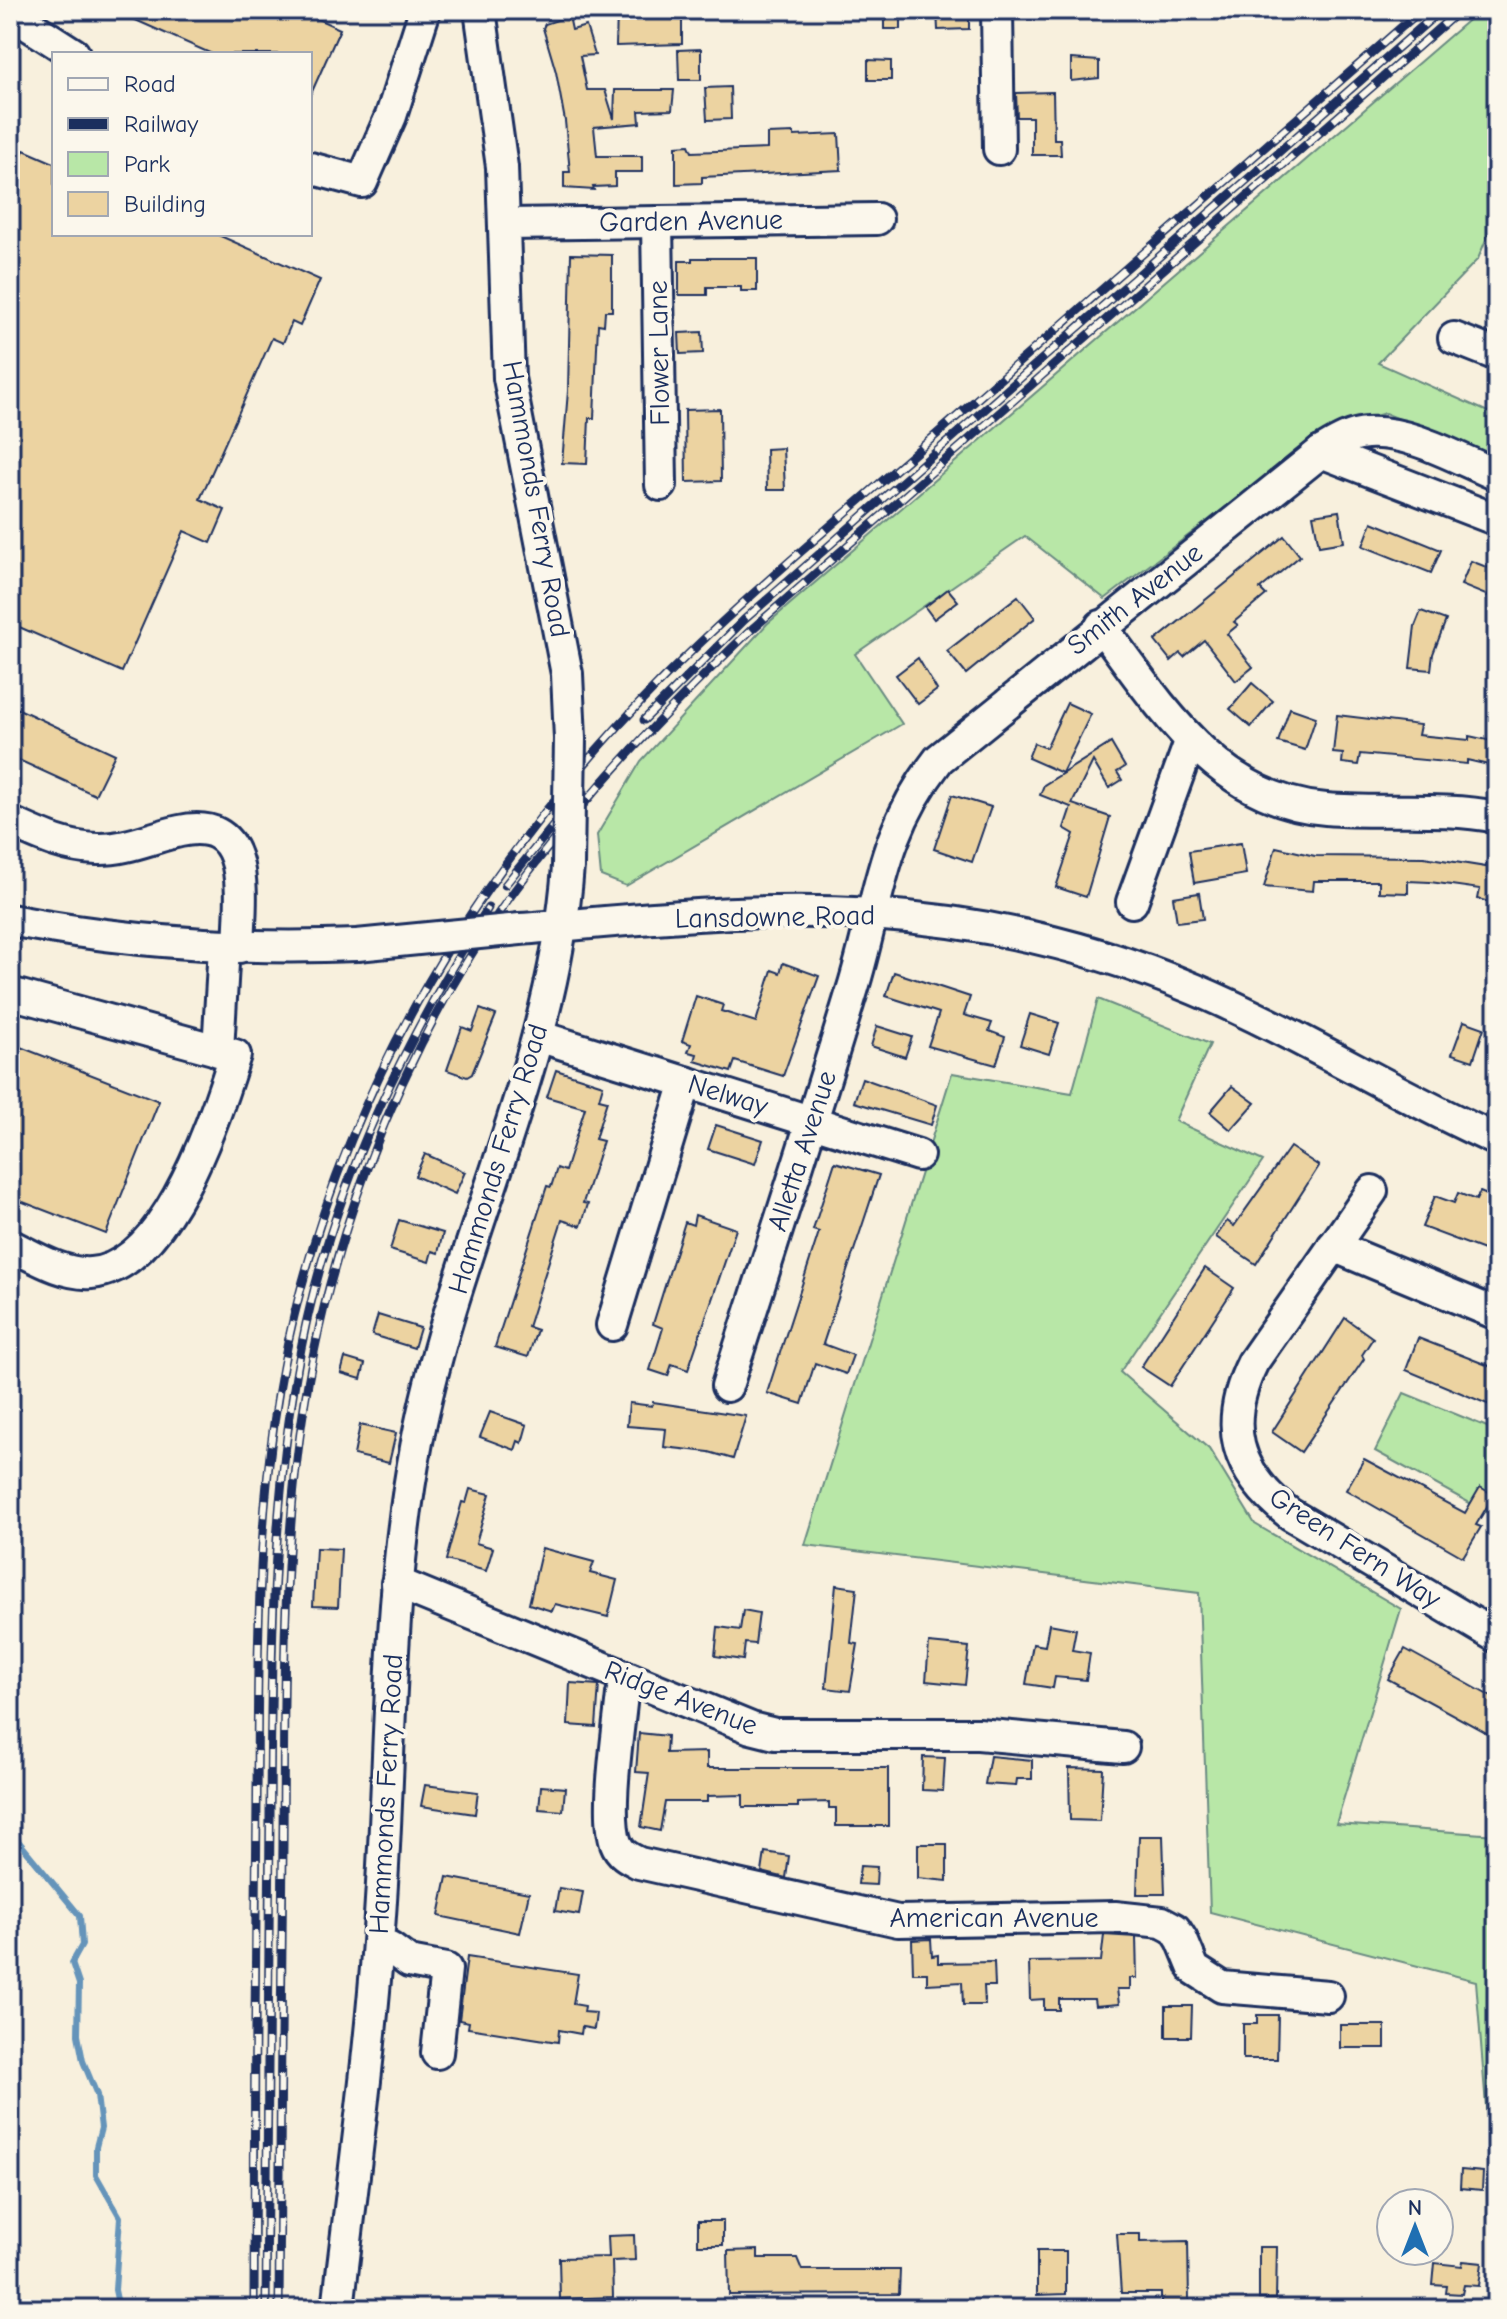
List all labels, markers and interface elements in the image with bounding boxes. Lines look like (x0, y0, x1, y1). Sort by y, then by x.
legend (52, 52, 312, 236)
text: Road (124, 70, 176, 98)
text: Railway (124, 110, 198, 138)
text: Park (124, 150, 170, 178)
text: Building (124, 190, 206, 218)
street label: Garden Avenue (599, 203, 783, 239)
street label: Flower Lane (642, 280, 676, 426)
street label: Hammonds Ferry Road (496, 358, 576, 640)
street label: Smith Avenue (1061, 536, 1209, 662)
street label: Lansdowne Road (674, 899, 876, 935)
street label: Hammonds Ferry Road (442, 1020, 554, 1298)
street label: Alletta Avenue (761, 1067, 843, 1235)
street label: Nelway (684, 1068, 772, 1122)
street label: Green Fern Way (1264, 1481, 1447, 1615)
street label: Hammonds Ferry Road (363, 1653, 409, 1935)
street label: Ridge Avenue (600, 1654, 762, 1742)
street label: American Avenue (890, 1902, 1098, 1934)
north arrow (1375, 2187, 1455, 2267)
text: N (1408, 2195, 1422, 2221)

